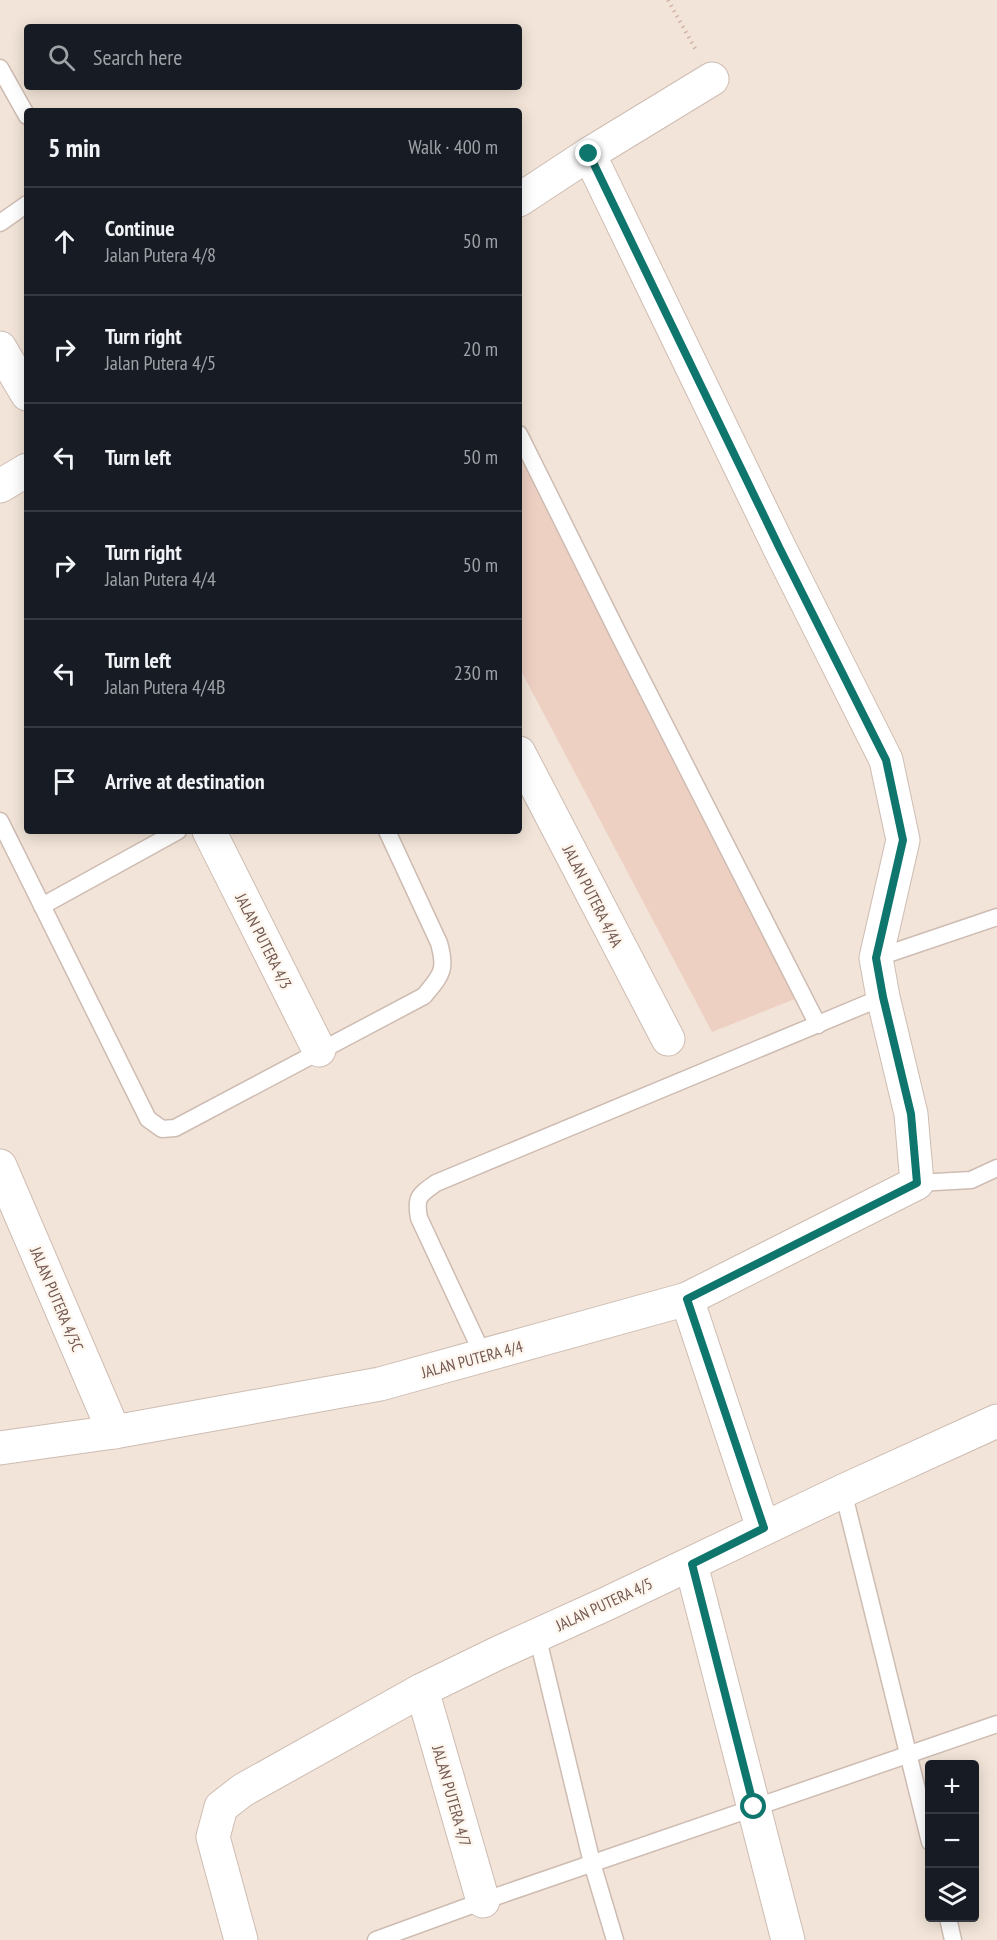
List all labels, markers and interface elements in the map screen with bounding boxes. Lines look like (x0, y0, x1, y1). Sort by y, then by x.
search box (24, 24, 522, 90)
icon: search (45, 41, 78, 74)
text: Search here (93, 43, 182, 71)
text: 5 min (48, 131, 101, 164)
text: Walk · 400 m (408, 134, 498, 160)
route end (575, 140, 601, 166)
text: Continue (105, 214, 175, 242)
icon: ahead (48, 225, 81, 258)
text: 50 m (463, 228, 498, 254)
text: Jalan Putera 4/8 (105, 242, 216, 268)
text: Turn right (105, 322, 182, 350)
icon: right (48, 333, 81, 366)
text: 20 m (463, 336, 498, 362)
text: Jalan Putera 4/5 (105, 350, 216, 376)
icon: left (48, 441, 81, 474)
text: Turn left (105, 443, 171, 471)
text: 50 m (463, 444, 498, 470)
text: Turn right (105, 538, 182, 566)
icon: right (48, 549, 81, 582)
text: 50 m (463, 552, 498, 578)
text: Jalan Putera 4/4 (105, 566, 216, 592)
text: Turn left (105, 646, 171, 674)
icon: left (48, 657, 81, 690)
text: 230 m (454, 660, 498, 686)
text: Jalan Putera 4/4B (105, 674, 225, 700)
icon: arrive (48, 765, 81, 798)
text: Arrive at destination (105, 767, 265, 795)
street label: JALAN PUTERA 4/4A (558, 841, 627, 951)
street label: JALAN PUTERA 4/3 (231, 889, 297, 992)
street label: JALAN PUTERA 4/3C (26, 1243, 88, 1354)
street label: JALAN PUTERA 4/4 (418, 1336, 525, 1382)
street label: JALAN PUTERA 4/5 (552, 1573, 655, 1635)
street label: JALAN PUTERA 4/7 (428, 1742, 476, 1849)
map controls (925, 1760, 979, 1922)
button: + (925, 1760, 979, 1814)
route start (740, 1793, 766, 1819)
button: − (925, 1814, 979, 1868)
button: layers (925, 1868, 979, 1922)

